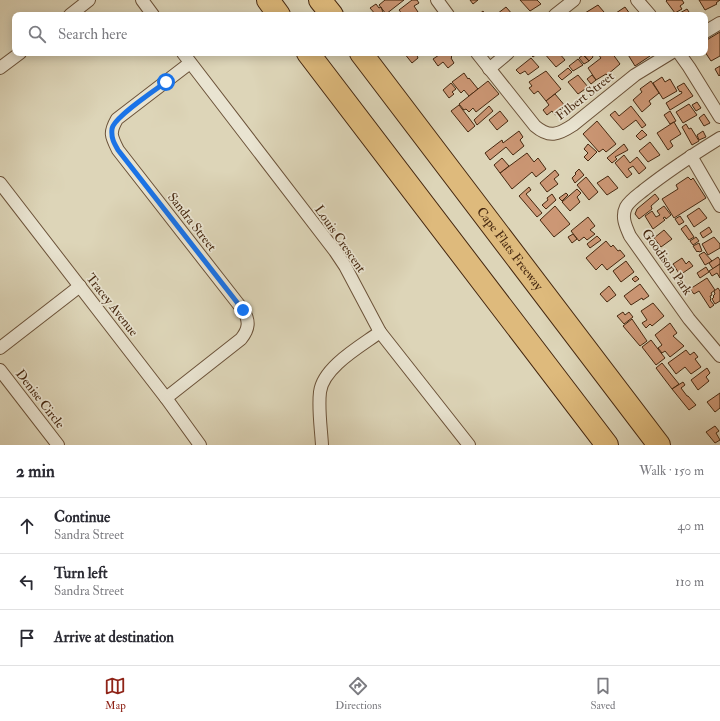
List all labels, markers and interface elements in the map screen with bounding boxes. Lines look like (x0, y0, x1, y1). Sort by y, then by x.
search box (12, 12, 708, 56)
icon: search (26, 23, 48, 45)
text: Search here (58, 25, 127, 44)
street label: Filbert Street (553, 68, 617, 124)
route start (157, 73, 175, 91)
street label: Sandra Street (164, 190, 220, 254)
street label: Louis Crescent (311, 202, 369, 276)
street label: Cape Flats Freeway (473, 204, 547, 294)
street label: Goodison Park (638, 226, 696, 299)
street label: Tracey Avenue (82, 270, 142, 341)
route end (234, 301, 252, 319)
street label: Denise Circle (12, 366, 68, 432)
text: 2 min (16, 461, 55, 482)
text: Walk · 150 m (639, 463, 704, 479)
text: Continue (54, 508, 110, 527)
icon: ahead (16, 515, 38, 537)
text: 40 m (678, 518, 704, 534)
text: Sandra Street (54, 527, 124, 543)
text: Turn left (54, 564, 108, 583)
icon: left (16, 571, 38, 593)
text: 110 m (675, 574, 704, 590)
text: Sandra Street (54, 583, 124, 599)
icon: arrive (16, 627, 38, 649)
text: Arrive at destination (54, 628, 174, 647)
tab: Map (104, 675, 126, 712)
tab: Directions (335, 675, 382, 712)
tab: Saved (590, 675, 616, 712)

